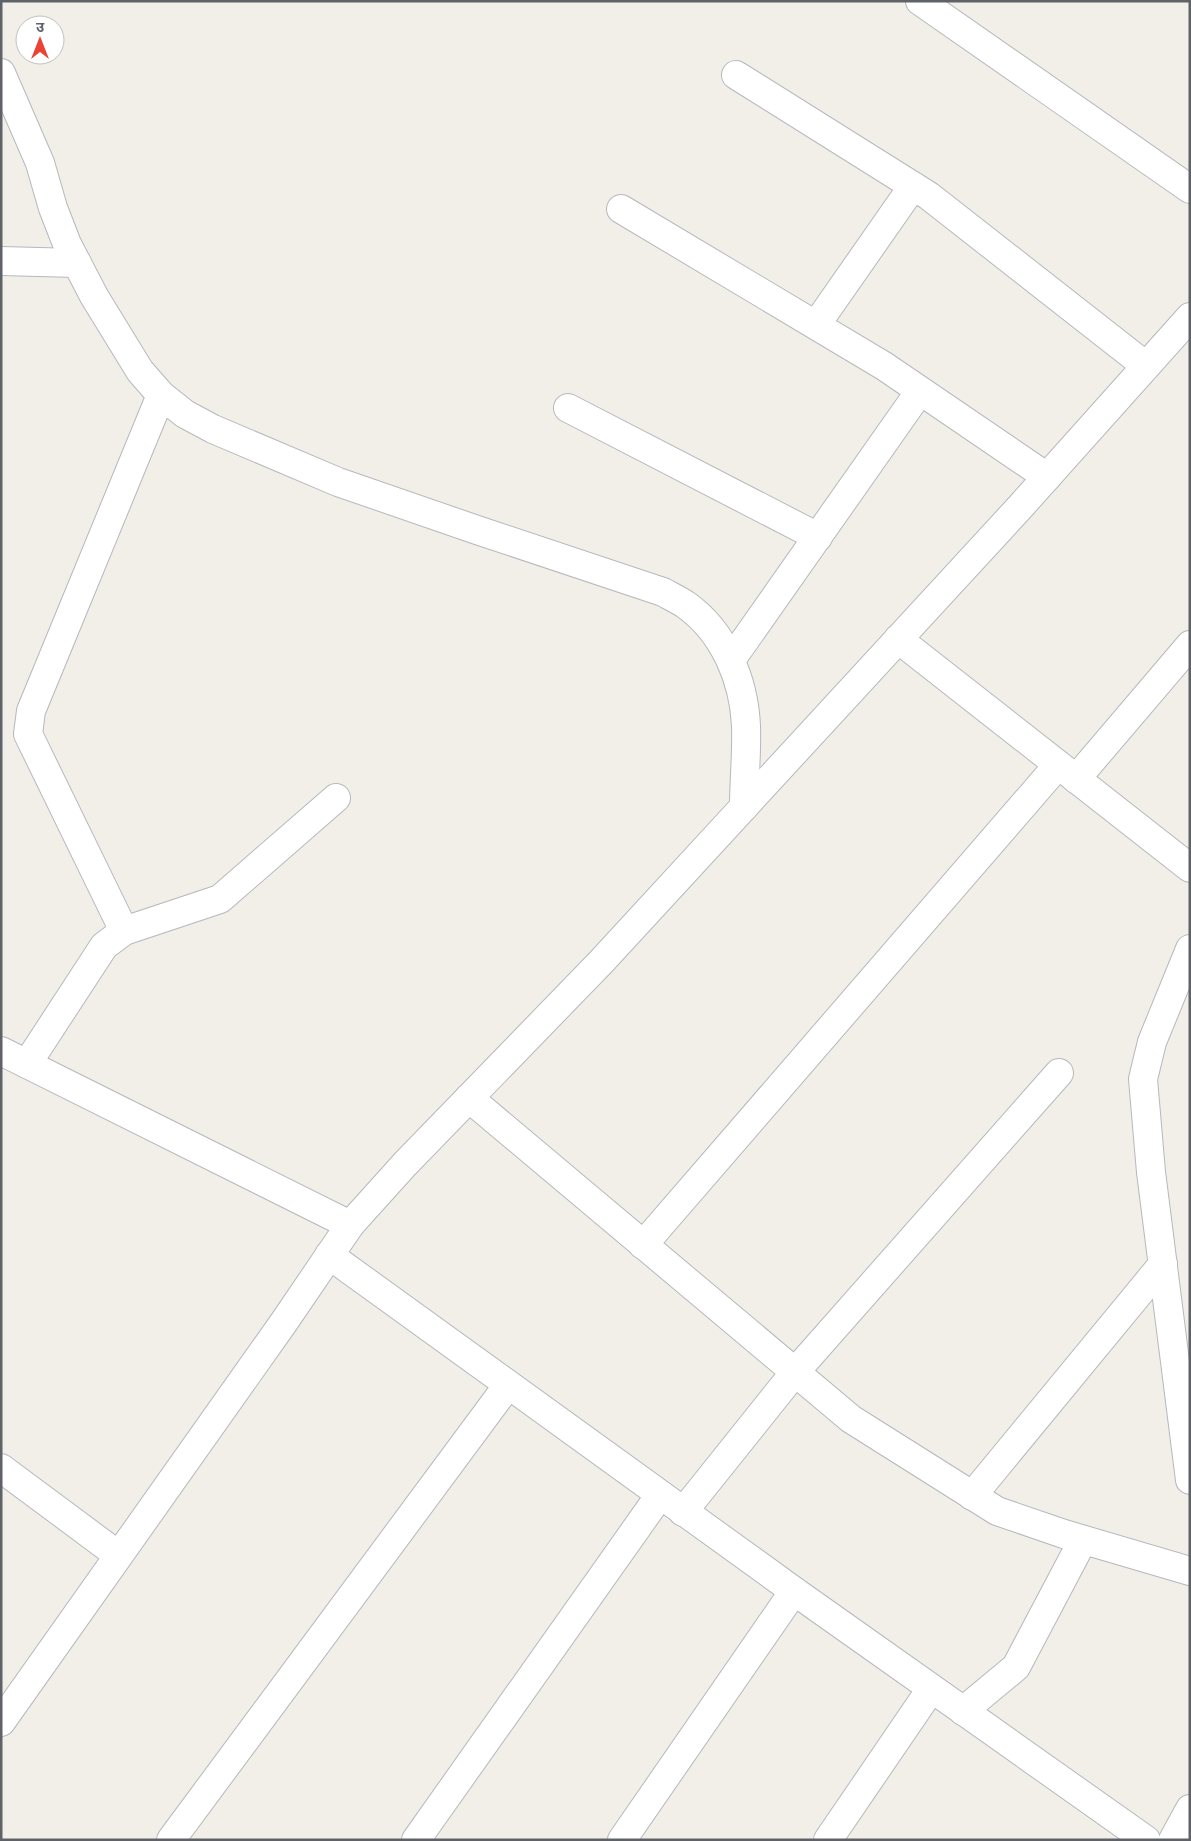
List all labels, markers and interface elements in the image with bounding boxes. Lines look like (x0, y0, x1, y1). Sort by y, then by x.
north arrow (15, 15, 65, 65)
text: उ (36, 21, 45, 35)

